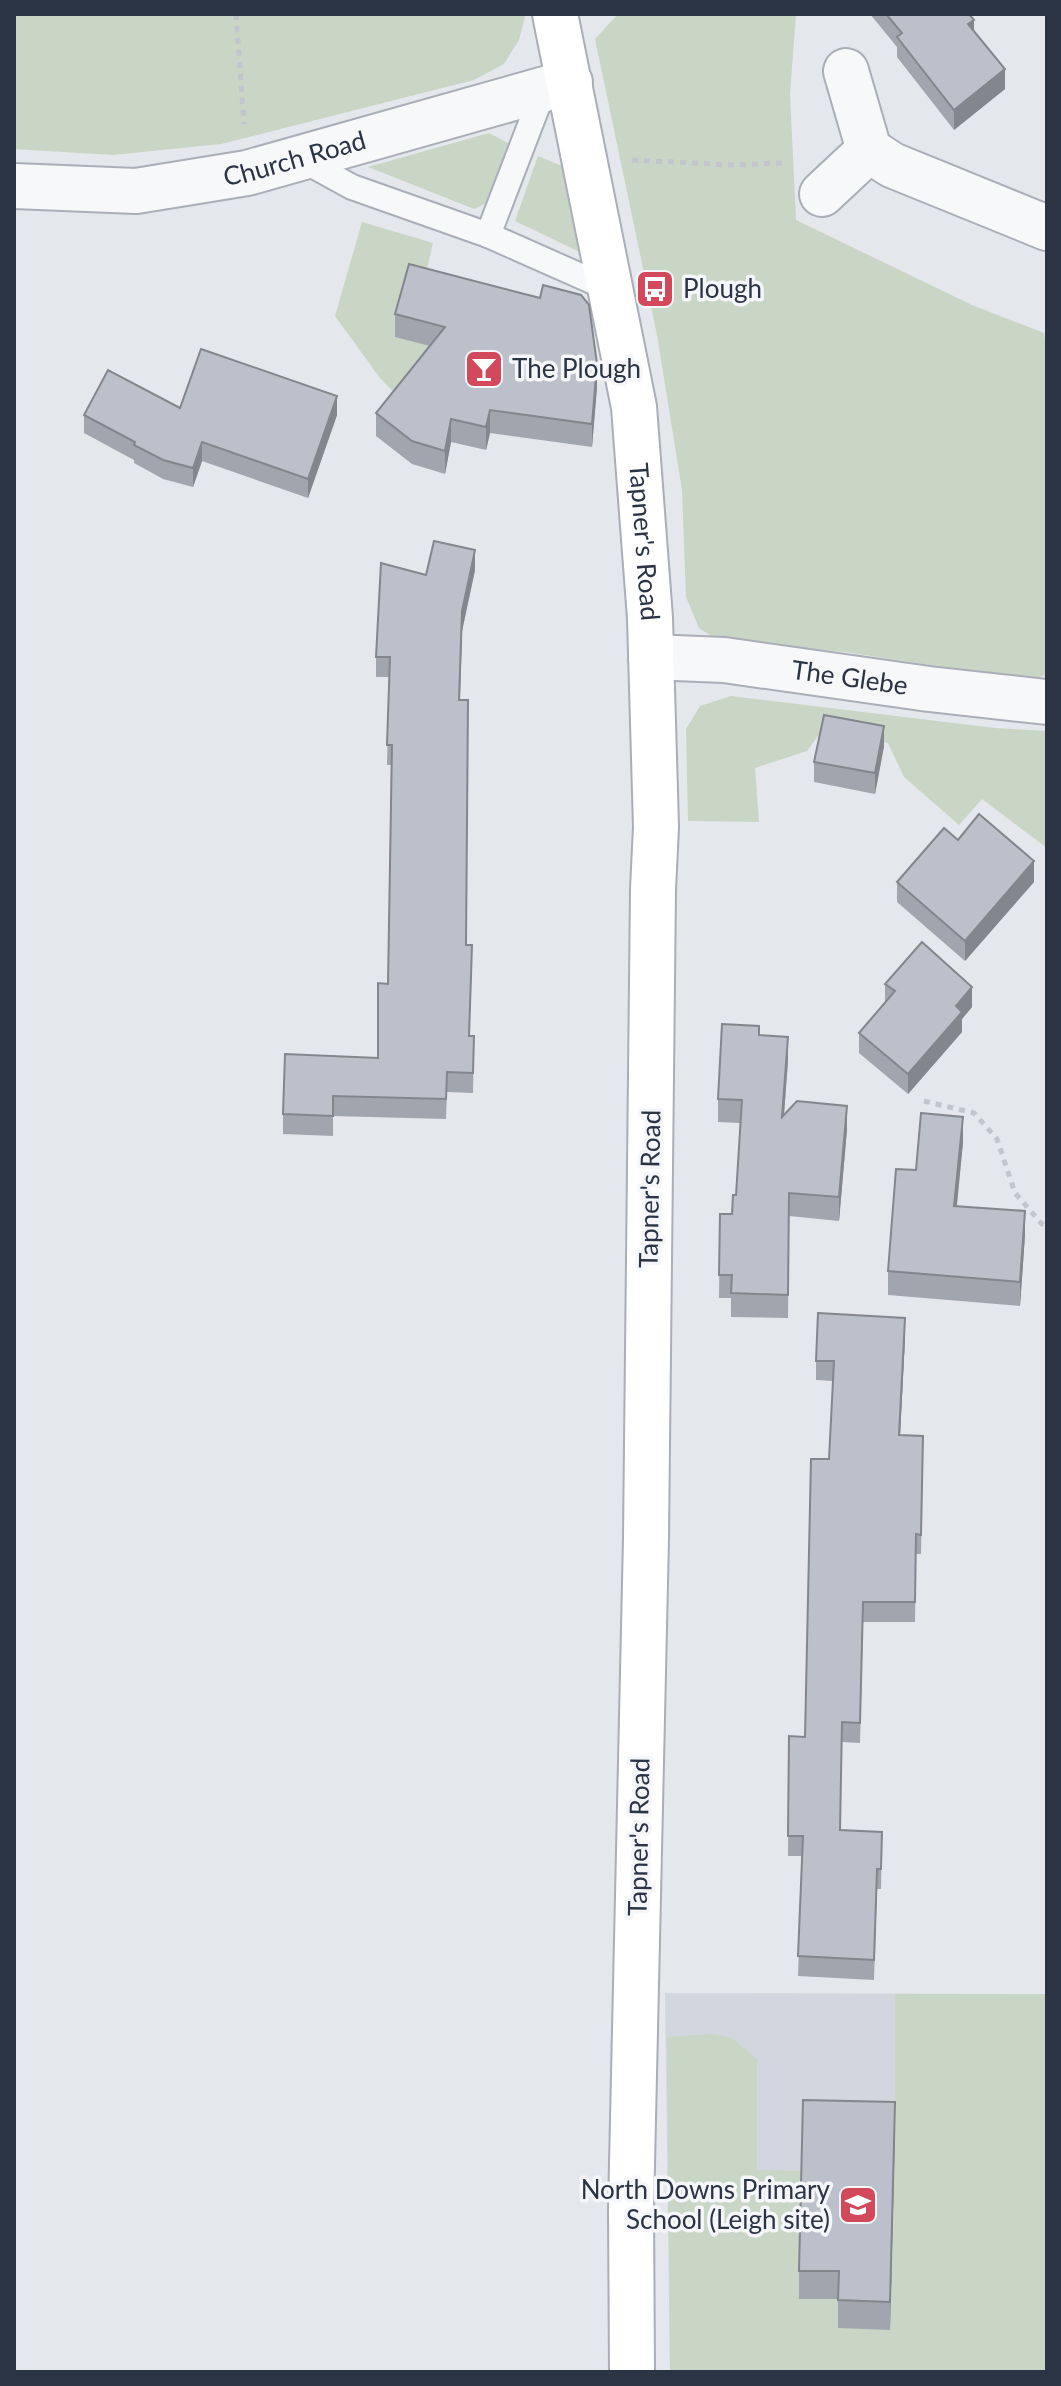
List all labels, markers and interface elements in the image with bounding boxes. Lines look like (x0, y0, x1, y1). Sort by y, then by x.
street label: Church Road (221, 123, 369, 192)
bus stop icon: Plough (634, 268, 676, 310)
place label: Plough (683, 272, 762, 304)
bar icon: The Plough (463, 348, 505, 390)
place label: The Plough (512, 352, 641, 384)
street label: Tapner's Road (623, 462, 667, 622)
street label: The Glebe (790, 653, 910, 701)
street label: Tapner's Road (632, 1110, 666, 1268)
street label: Tapner's Road (621, 1758, 655, 1916)
place label: North Downs Primary School (Leigh site) (581, 2173, 831, 2235)
school or university icon: North Downs Primary School (Leigh site) (837, 2184, 879, 2226)

